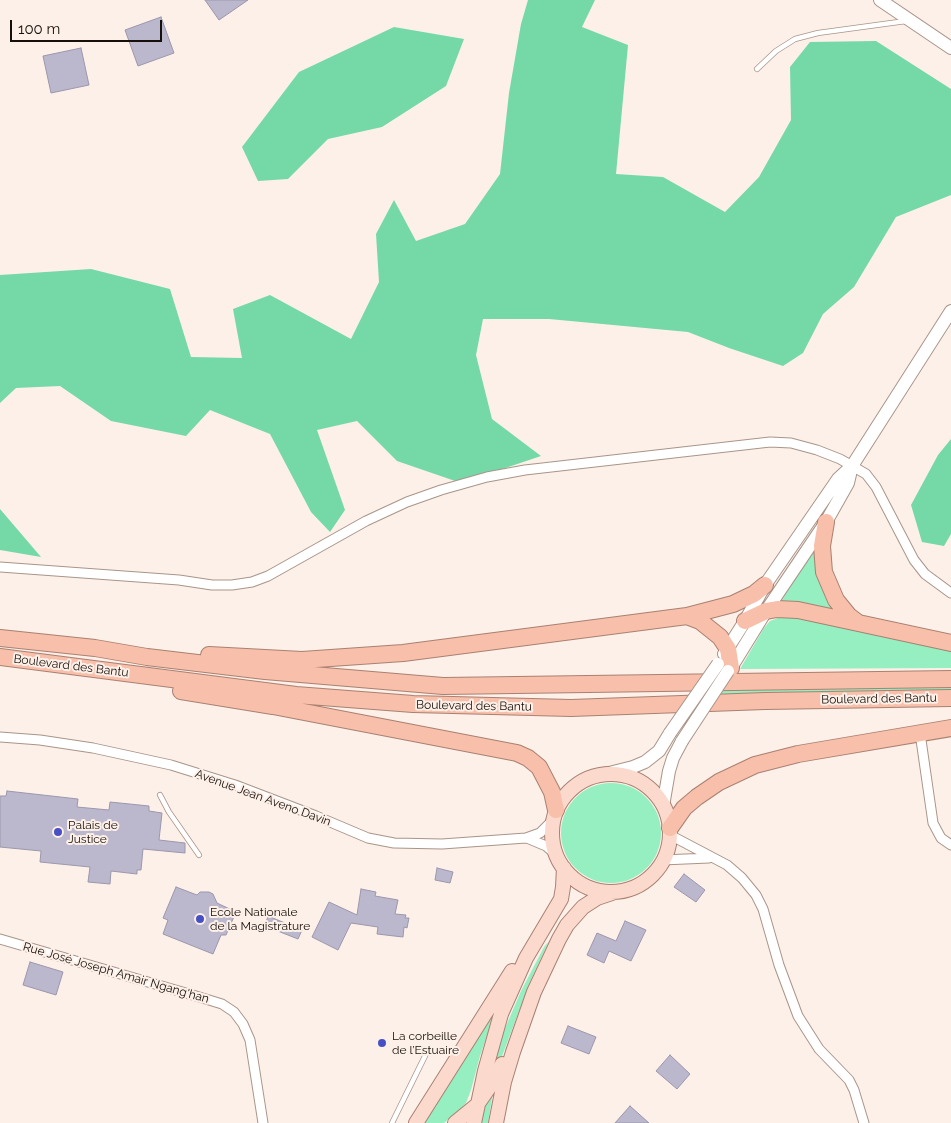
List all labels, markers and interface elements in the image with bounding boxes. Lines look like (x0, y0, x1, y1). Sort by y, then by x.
scale bar (12, 10, 165, 42)
text: 100 m (18, 20, 60, 38)
street label: Boulevard des Bantu (13, 652, 129, 680)
street label: Boulevard des Bantu (821, 691, 937, 707)
street label: Boulevard des Bantu (416, 698, 532, 714)
street label: Avenue Jean Aveno Davin (193, 767, 333, 829)
place label: Palais de Justice (68, 818, 118, 846)
marker: Palais de Justice (52, 826, 64, 838)
place label: Ecole Nationale de la Magistrature (210, 905, 310, 933)
marker: Ecole Nationale de la Magistrature (194, 913, 206, 925)
street label: Rue José Joseph Amair Ngang'han (21, 940, 211, 1006)
place label: La corbeille de l’Estuaire (392, 1029, 459, 1057)
marker: La corbeille de l’Estuaire (376, 1037, 388, 1049)

